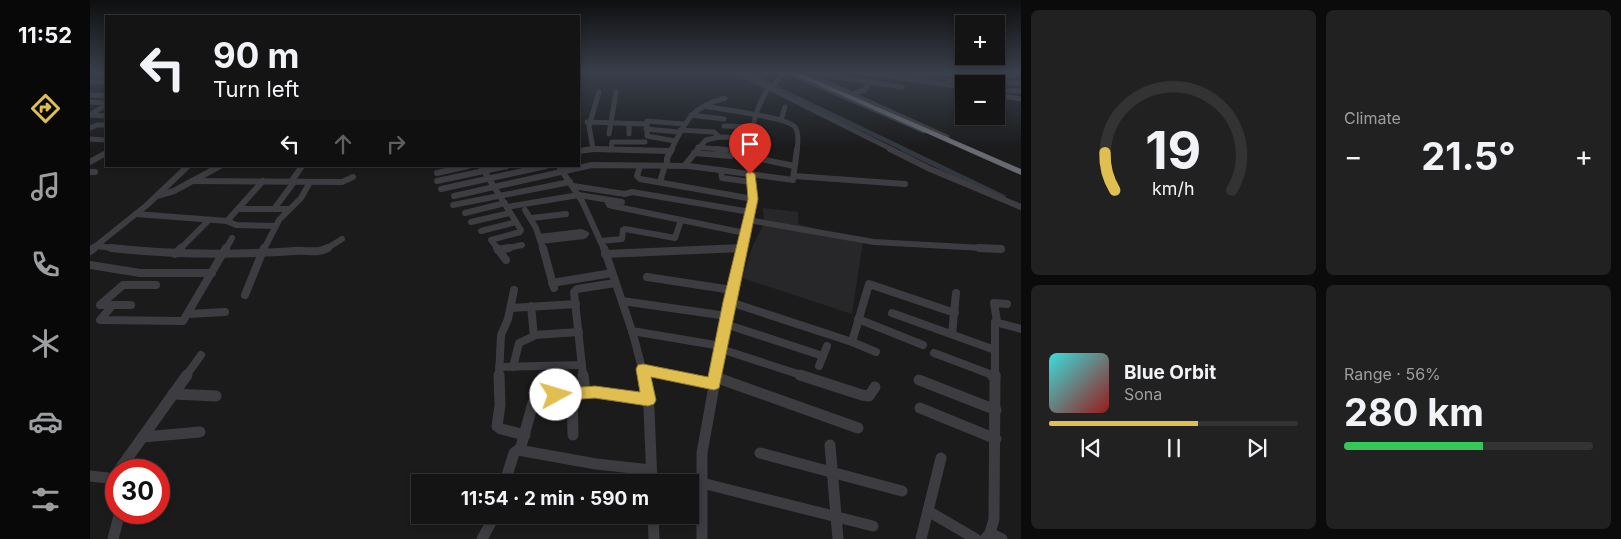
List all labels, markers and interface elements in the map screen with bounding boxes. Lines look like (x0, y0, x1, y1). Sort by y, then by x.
map controls (955, 15, 1005, 125)
button: + (955, 15, 1005, 65)
text: 11:52 (18, 22, 72, 48)
text: 90 m (213, 34, 300, 76)
icon: left (130, 35, 195, 100)
button: − (955, 75, 1005, 125)
text: Turn left (213, 76, 299, 102)
icon: directions (28, 91, 63, 126)
text: Climate (1344, 108, 1401, 128)
text: 19 (1145, 119, 1202, 182)
pin (729, 123, 771, 174)
icon: left (276, 130, 304, 158)
icon: ahead (329, 130, 357, 158)
icon: right (382, 130, 410, 158)
icon: arrive (736, 130, 764, 158)
text: 21.5° (1421, 133, 1516, 179)
text: − (1344, 139, 1363, 173)
text: + (1574, 139, 1593, 173)
icon: music (28, 169, 63, 204)
text: km/h (1152, 178, 1195, 199)
icon: phone (28, 247, 63, 282)
icon: climate (28, 326, 63, 361)
text: Blue Orbit (1124, 361, 1216, 384)
text: Range · 56% (1344, 364, 1441, 384)
position arrow (529, 368, 581, 420)
text: Sona (1124, 384, 1162, 404)
text: 280 km (1344, 389, 1484, 435)
icon: car (28, 404, 63, 439)
icon: previous (1077, 434, 1105, 462)
icon: pause (1160, 434, 1188, 462)
icon: next (1243, 434, 1271, 462)
speed limit sign: 30 (105, 459, 170, 524)
icon: filters (28, 482, 63, 517)
text: 11:54 · 2 min · 590 m (461, 487, 649, 510)

